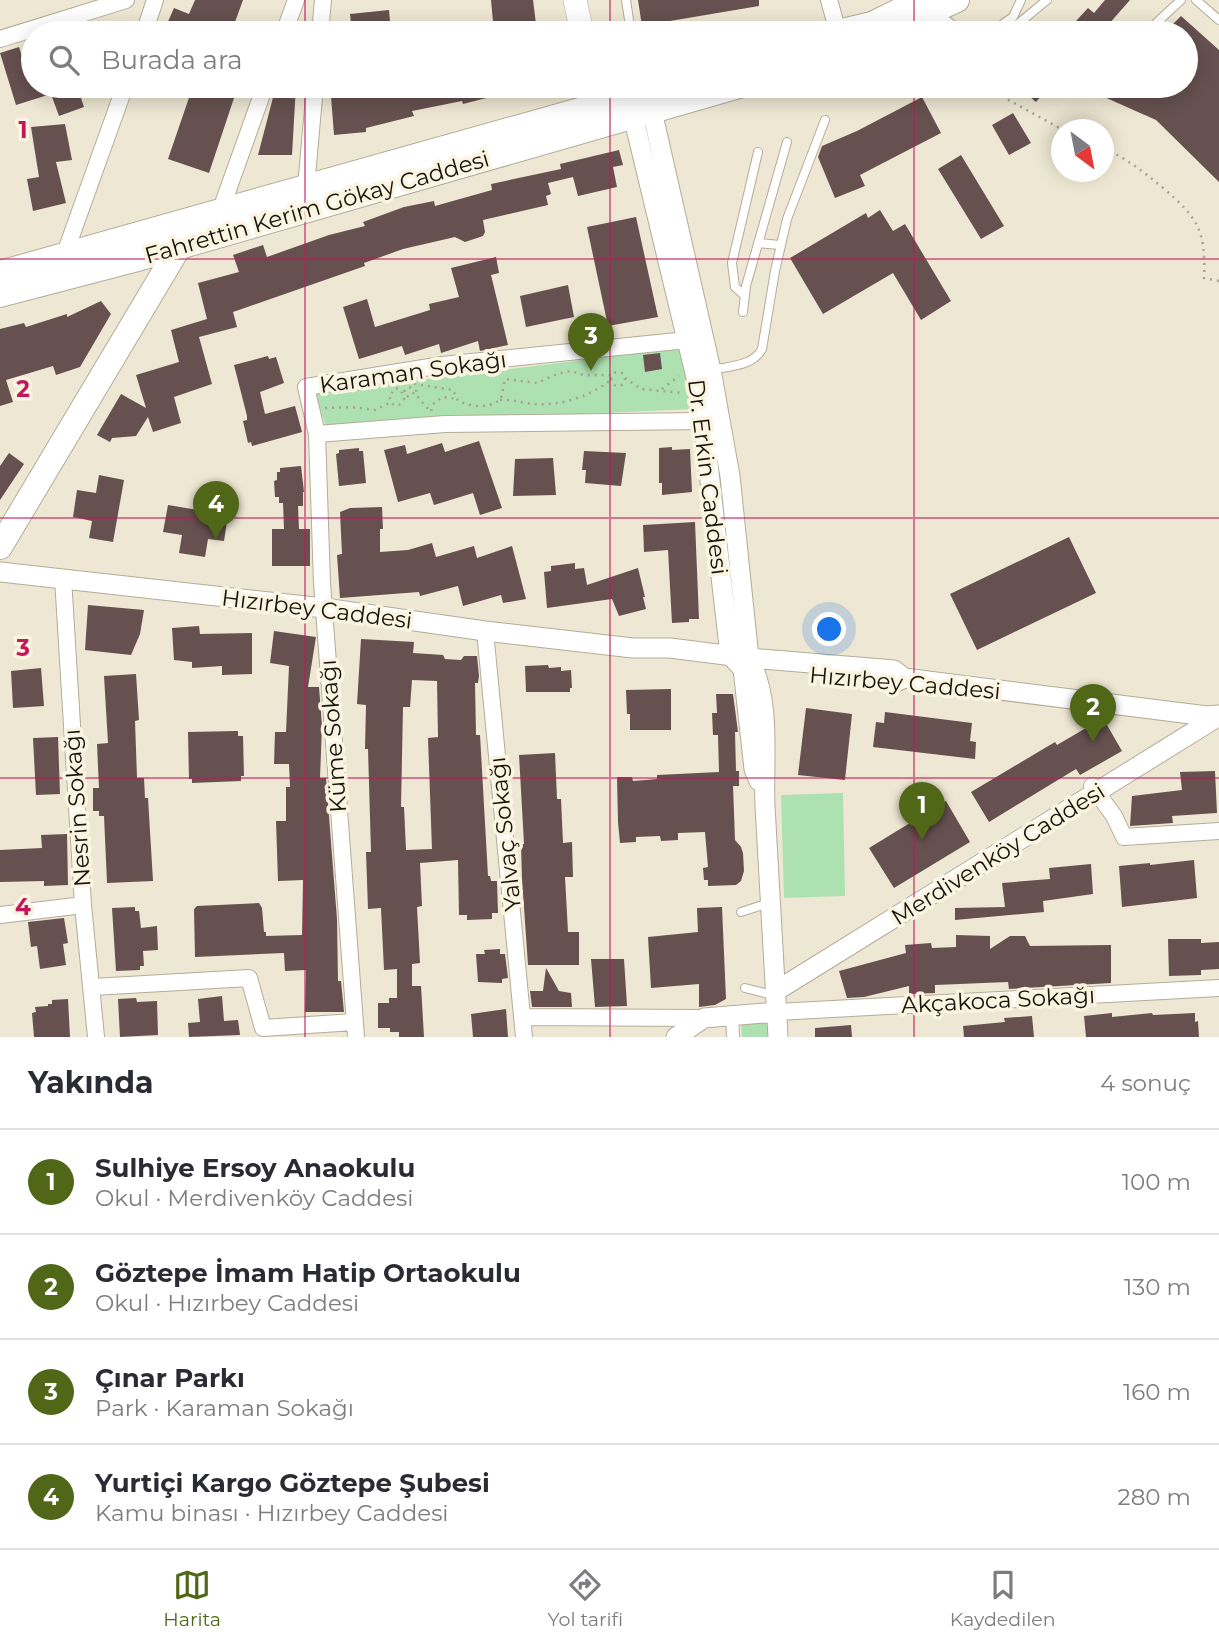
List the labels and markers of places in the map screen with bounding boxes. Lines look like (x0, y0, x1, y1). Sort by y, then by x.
pin: 3 (568, 313, 614, 371)
pin: 4 (193, 481, 239, 539)
pin: 2 (1070, 684, 1116, 742)
pin: 1 (899, 782, 945, 840)

